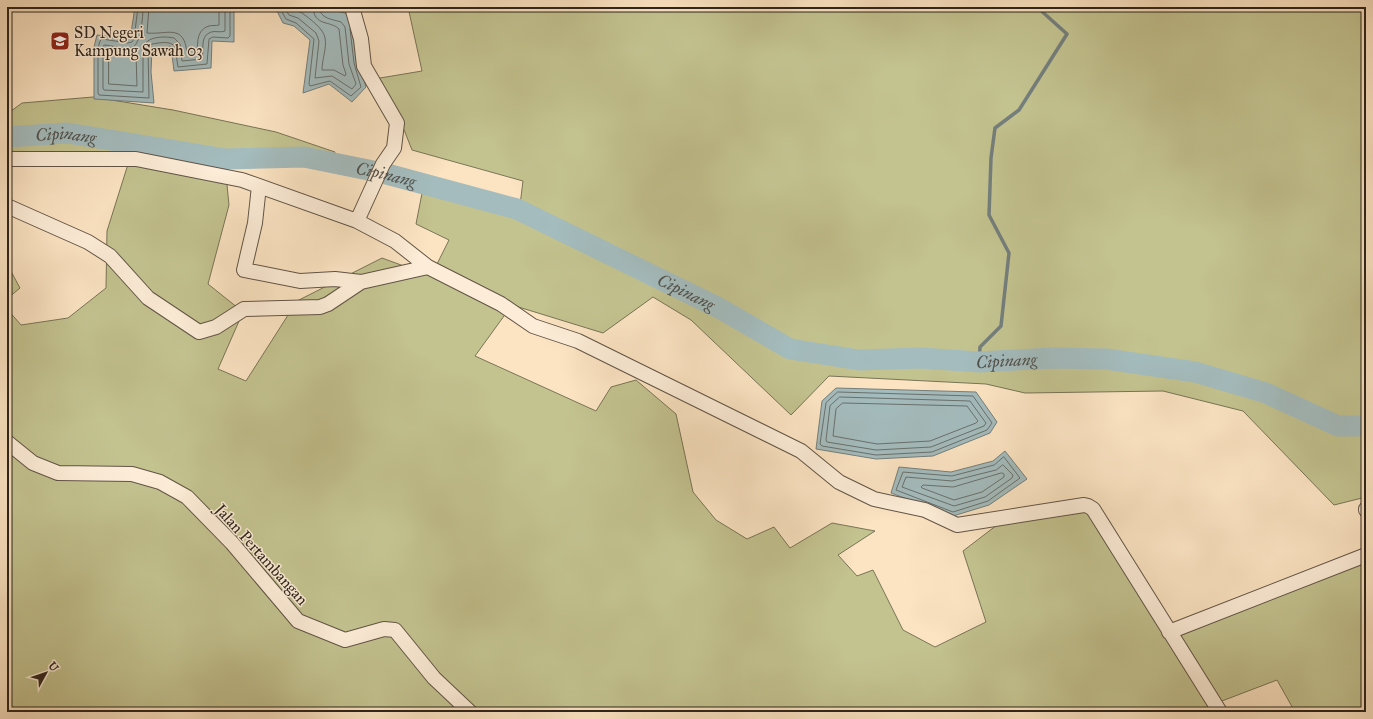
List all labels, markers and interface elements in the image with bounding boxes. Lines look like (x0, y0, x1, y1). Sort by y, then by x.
place label: SD Negeri Kampung Sawah 03 (74, 23, 203, 61)
school or university icon: SD Negeri Kampung Sawah 03 (49, 30, 71, 52)
water label: Cipinang (35, 123, 99, 149)
water label: Cipinang (354, 158, 420, 193)
water label: Cipinang (654, 269, 719, 316)
water label: Cipinang (975, 349, 1039, 373)
street label: Jalan Pertambangan (209, 498, 312, 610)
north arrow (26, 653, 66, 693)
text: U (46, 659, 61, 675)

